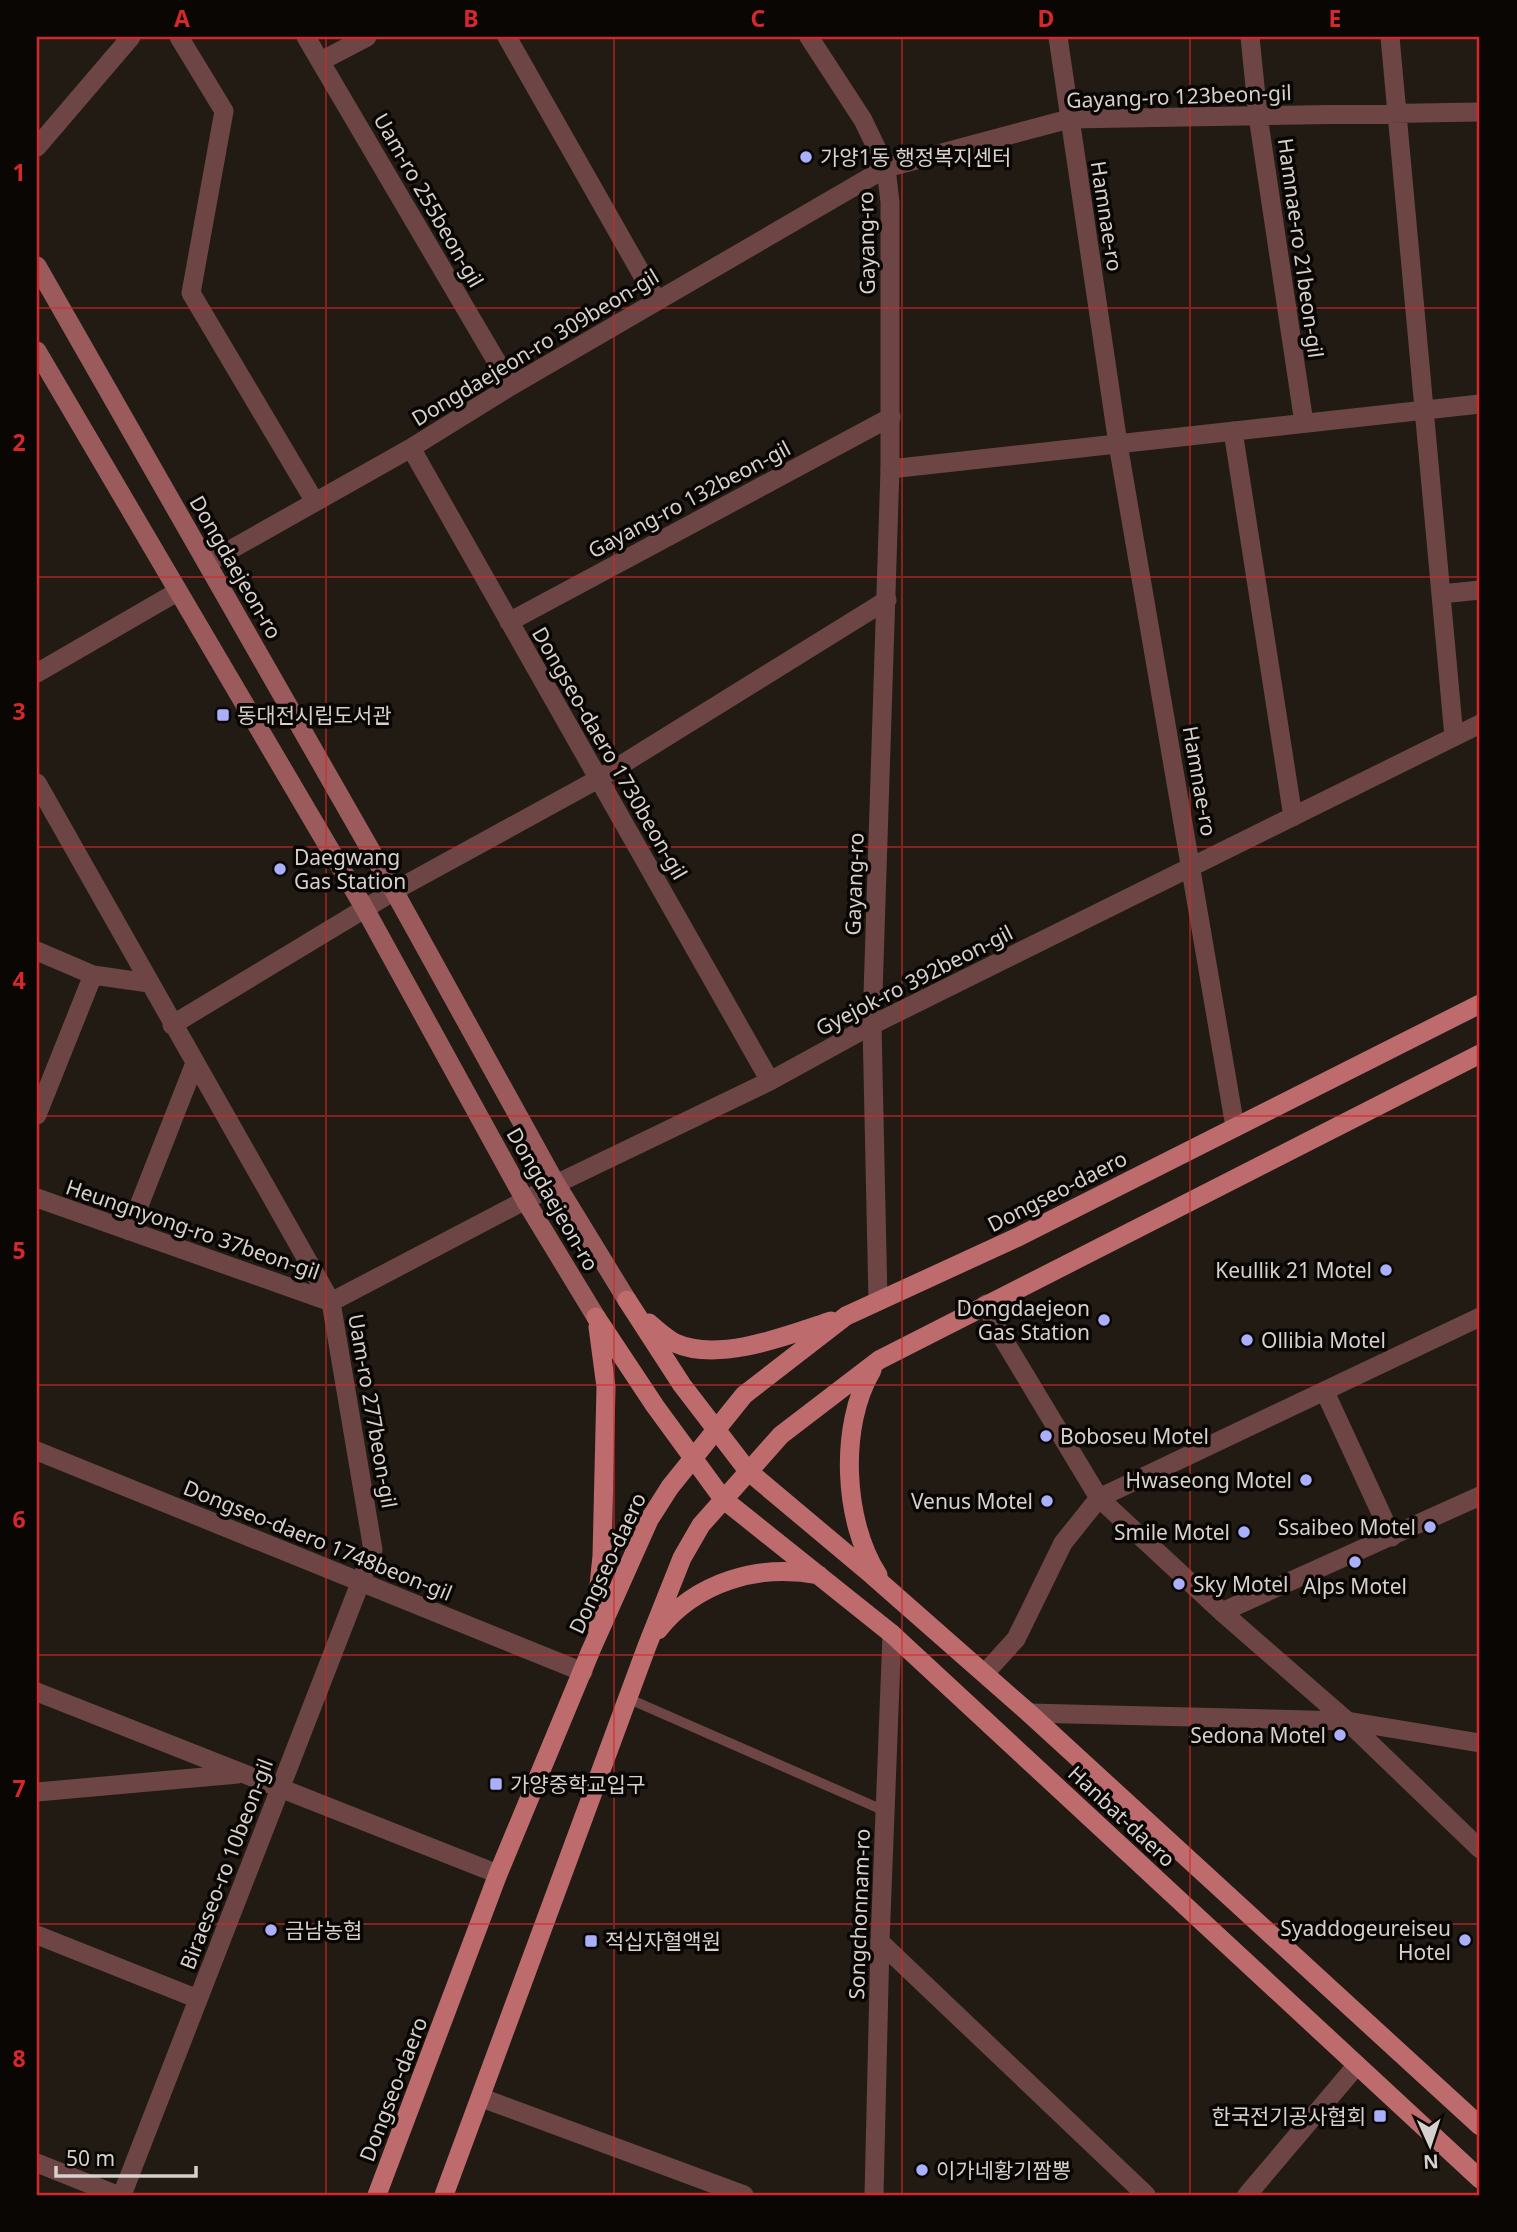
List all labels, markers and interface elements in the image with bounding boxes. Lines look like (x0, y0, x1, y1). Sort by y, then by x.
text: A (174, 2, 190, 34)
text: B (463, 2, 479, 34)
text: C (751, 2, 766, 34)
text: D (1038, 2, 1054, 34)
text: E (1329, 2, 1341, 34)
street label: Gayang-ro 123beon-gil (1066, 78, 1292, 114)
street label: Uam-ro 255beon-gil (368, 108, 490, 292)
street label: Hamnae-ro 21beon-gil (1272, 136, 1330, 360)
place label: 가양1동 행정복지센터 (820, 143, 1011, 171)
marker: 가양1동 행정복지센터 (798, 149, 814, 165)
text: 1 (12, 156, 26, 188)
street label: Hamnae-ro (1084, 159, 1130, 273)
street label: Gayang-ro (851, 191, 881, 295)
street label: Dongdaejeon-ro 309beon-gil (406, 262, 664, 432)
text: 2 (12, 426, 26, 458)
street label: Gayang-ro 132beon-gil (583, 434, 795, 564)
street label: Dongdaejeon-ro (184, 490, 288, 644)
street label: Dongseo-daero 1730beon-gil (526, 622, 694, 884)
text: 3 (12, 695, 26, 727)
place label: 동대전시립도서관 (237, 701, 392, 729)
marker: 동대전시립도서관 (215, 707, 231, 723)
street label: Hamnae-ro (1177, 724, 1223, 838)
street label: Gayang-ro (838, 832, 870, 936)
place label: Daegwang Gas Station (294, 843, 406, 895)
marker: Daegwang Gas Station (272, 861, 288, 877)
street label: Gyejok-ro 392beon-gil (811, 918, 1017, 1042)
text: 4 (12, 964, 26, 996)
street label: Dongdaejeon-ro (501, 1122, 605, 1276)
street label: Dongseo-daero (983, 1144, 1131, 1238)
street label: Heungnyong-ro 37beon-gil (62, 1172, 324, 1286)
text: 5 (12, 1234, 26, 1266)
place label: Keullik 21 Motel (1215, 1256, 1372, 1284)
marker: Keullik 21 Motel (1378, 1262, 1394, 1278)
place label: Dongdaejeon Gas Station (957, 1294, 1090, 1346)
street label: Uam-ro 277beon-gil (342, 1312, 404, 1510)
marker: Dongdaejeon Gas Station (1096, 1312, 1112, 1328)
place label: Ollibia Motel (1261, 1326, 1386, 1354)
marker: Ollibia Motel (1239, 1332, 1255, 1348)
place label: Boboseu Motel (1060, 1422, 1209, 1450)
marker: Boboseu Motel (1038, 1428, 1054, 1444)
place label: Hwaseong Motel (1126, 1466, 1292, 1494)
marker: Hwaseong Motel (1298, 1472, 1314, 1488)
street label: Dongseo-daero 1748beon-gil (180, 1473, 456, 1607)
place label: Venus Motel (911, 1487, 1033, 1515)
street label: Dongseo-daero (562, 1488, 652, 1638)
marker: Venus Motel (1039, 1493, 1055, 1509)
text: 6 (12, 1503, 26, 1535)
place label: Ssaibeo Motel (1278, 1513, 1416, 1541)
place label: Smile Motel (1114, 1518, 1230, 1546)
marker: Ssaibeo Motel (1422, 1519, 1438, 1535)
marker: Smile Motel (1236, 1524, 1252, 1540)
marker: Alps Motel (1347, 1554, 1363, 1570)
place label: Sky Motel (1193, 1570, 1289, 1598)
place label: Alps Motel (1303, 1572, 1407, 1600)
marker: Sky Motel (1171, 1576, 1187, 1592)
place label: Sedona Motel (1190, 1721, 1326, 1749)
marker: Sedona Motel (1332, 1727, 1348, 1743)
street label: Biraeseo-ro 10beon-gil (173, 1755, 279, 1973)
street label: Hanbat-daero (1062, 1759, 1182, 1873)
place label: 가양중학교입구 (510, 1770, 645, 1798)
text: 7 (12, 1772, 26, 1804)
marker: 가양중학교입구 (488, 1776, 504, 1792)
street label: Songchonnam-ro (842, 1828, 876, 2000)
place label: Syaddogeureiseu Hotel (1280, 1914, 1451, 1966)
place label: 금남농협 (285, 1916, 362, 1944)
marker: 금남농협 (263, 1922, 279, 1938)
place label: 적십자혈액원 (605, 1927, 721, 1955)
marker: Syaddogeureiseu Hotel (1457, 1932, 1473, 1948)
marker: 적십자혈액원 (583, 1933, 599, 1949)
street label: Dongseo-daero (353, 2013, 433, 2165)
text: 8 (12, 2042, 26, 2074)
place label: 한국전기공사협회 (1211, 2102, 1366, 2130)
marker: 한국전기공사협회 (1372, 2108, 1388, 2124)
north arrow (1394, 2110, 1464, 2180)
scale bar (56, 2134, 196, 2178)
text: 50 m (66, 2144, 115, 2172)
text: N (1422, 2149, 1439, 2175)
place label: 이가네황기짬뽕 (936, 2156, 1071, 2184)
marker: 이가네황기짬뽕 (914, 2162, 930, 2178)

